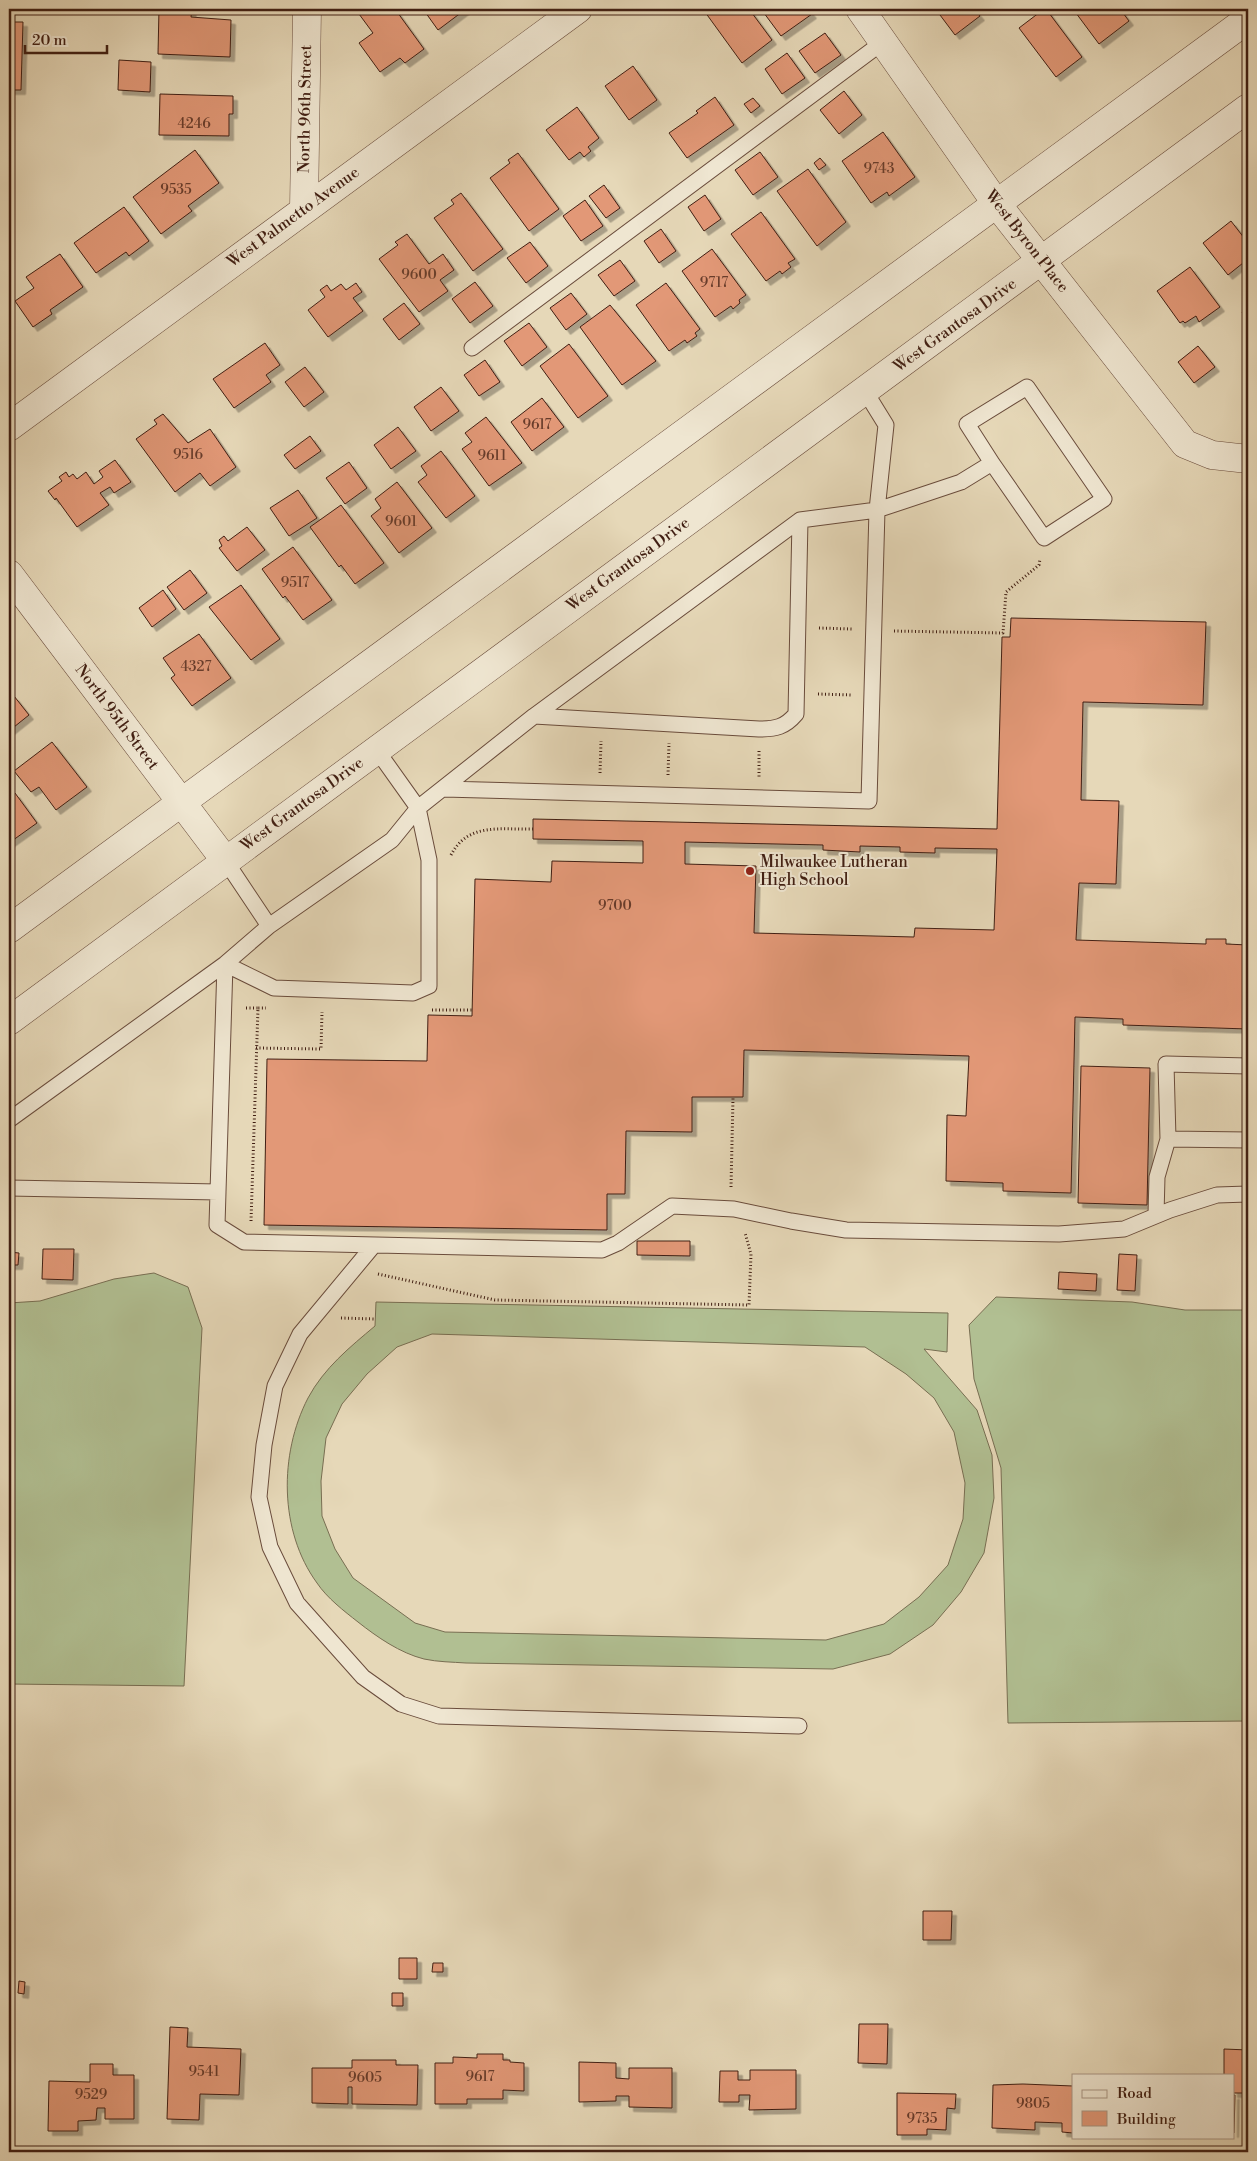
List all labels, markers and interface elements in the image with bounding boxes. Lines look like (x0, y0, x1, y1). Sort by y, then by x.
scale bar (25, 22, 108, 54)
text: 20 m (32, 31, 67, 50)
street label: North 96th Street (294, 44, 316, 173)
house number: 4246 (177, 115, 211, 133)
house number: 9743 (864, 160, 895, 178)
street label: West Palmetto Avenue (222, 162, 363, 272)
house number: 9535 (160, 181, 192, 199)
street label: West Byron Place (980, 185, 1073, 296)
house number: 9600 (401, 266, 437, 284)
house number: 9717 (700, 274, 728, 292)
street label: West Grantosa Drive (889, 274, 1021, 377)
house number: 9617 (523, 416, 551, 434)
house number: 9516 (173, 446, 204, 464)
house number: 9611 (477, 447, 507, 465)
house number: 9601 (385, 513, 417, 531)
street label: West Grantosa Drive (562, 513, 694, 616)
house number: 9517 (281, 574, 309, 592)
house number: 4327 (180, 658, 212, 676)
street label: North 95th Street (71, 660, 164, 774)
street label: West Grantosa Drive (236, 753, 368, 856)
place label: Milwaukee Lutheran High School (760, 852, 908, 890)
marker: Milwaukee Lutheran High School (744, 865, 756, 877)
house number: 9700 (598, 897, 632, 915)
house number: 9541 (189, 2063, 219, 2081)
house number: 9617 (466, 2068, 494, 2086)
house number: 9605 (348, 2069, 382, 2087)
legend (1072, 2074, 1234, 2138)
text: Road (1117, 2084, 1152, 2103)
house number: 9529 (75, 2086, 107, 2104)
house number: 9805 (1016, 2095, 1050, 2113)
house number: 9735 (907, 2110, 938, 2128)
text: Building (1116, 2110, 1176, 2129)

